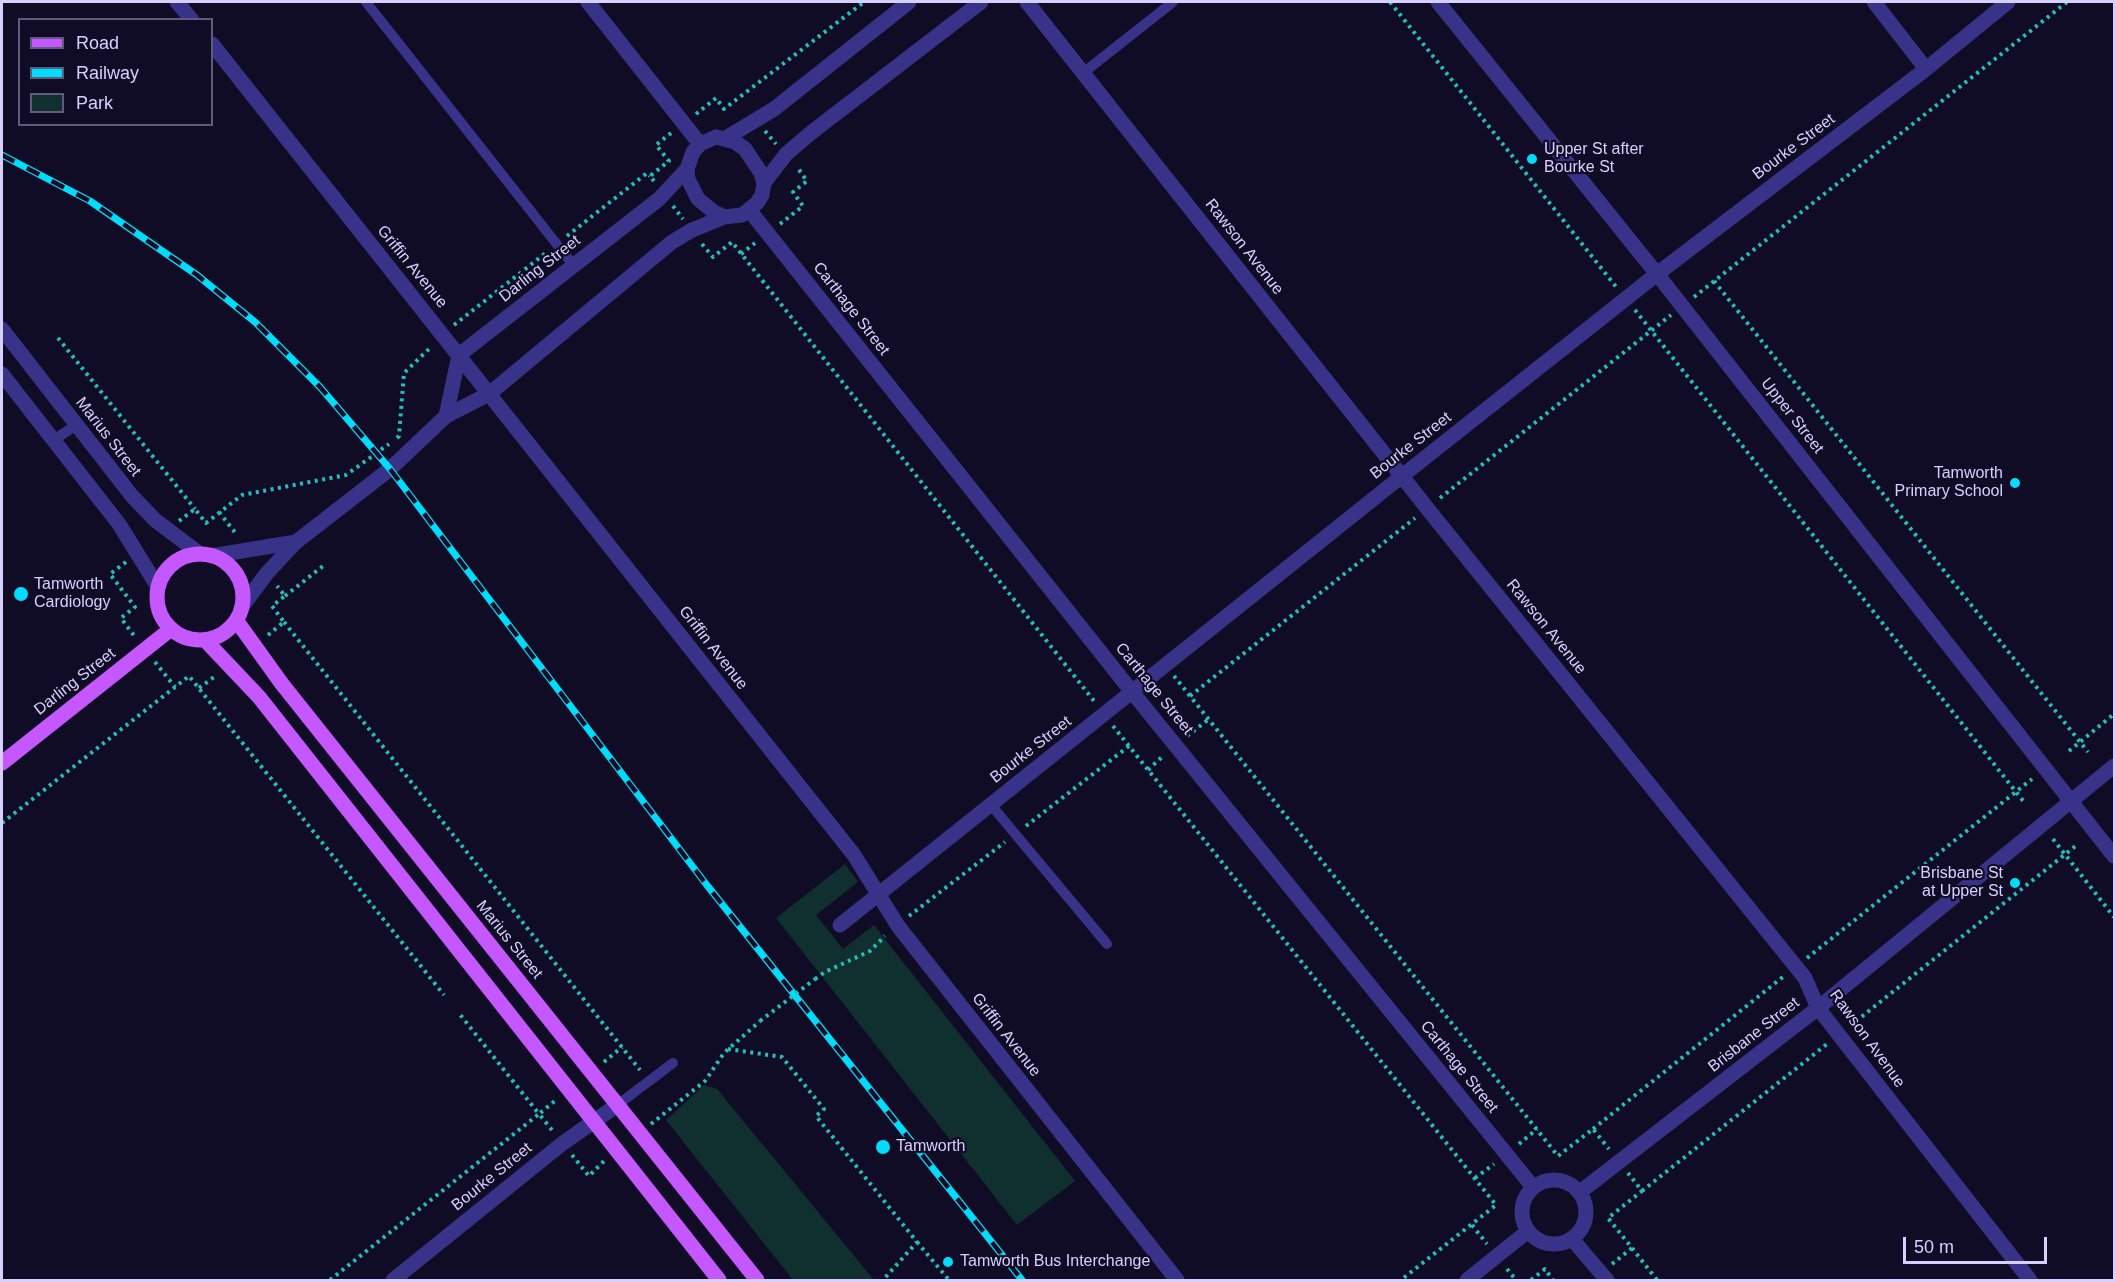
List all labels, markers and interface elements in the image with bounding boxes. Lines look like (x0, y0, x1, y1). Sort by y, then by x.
legend (18, 18, 213, 126)
text: Road (76, 33, 119, 53)
text: Railway (76, 63, 139, 83)
text: Park (76, 93, 113, 113)
street label: Bourke Street (1749, 110, 1839, 184)
place label: Upper St after Bourke St (1544, 140, 1644, 178)
marker: Upper St after Bourke St (1525, 152, 1539, 166)
street label: Rawson Avenue (1201, 195, 1287, 299)
street label: Griffin Avenue (373, 222, 451, 312)
street label: Darling Street (496, 231, 584, 307)
street label: Carthage Street (809, 259, 893, 359)
street label: Upper Street (1757, 374, 1827, 458)
street label: Marius Street (71, 394, 145, 480)
street label: Bourke Street (1367, 408, 1455, 484)
place label: Tamworth Primary School (1895, 464, 2003, 502)
marker: Tamworth Primary School (2008, 476, 2022, 490)
place label: Tamworth Cardiology (34, 575, 110, 613)
street label: Rawson Avenue (1502, 576, 1590, 678)
marker: Tamworth Cardiology (12, 585, 30, 603)
street label: Griffin Avenue (674, 602, 752, 694)
street label: Carthage Street (1111, 639, 1197, 739)
street label: Darling Street (31, 644, 119, 720)
street label: Bourke Street (987, 712, 1075, 788)
place label: Brisbane St at Upper St (1920, 864, 2003, 902)
marker: Brisbane St at Upper St (2008, 876, 2022, 890)
street label: Marius Street (472, 897, 546, 983)
street label: Rawson Avenue (1825, 986, 1909, 1092)
street label: Griffin Avenue (967, 989, 1045, 1081)
street label: Brisbane Street (1705, 993, 1803, 1077)
street label: Carthage Street (1416, 1017, 1502, 1117)
place label: Tamworth (896, 1137, 965, 1157)
marker: Tamworth (874, 1138, 892, 1156)
street label: Bourke Street (448, 1139, 536, 1215)
scale bar (1906, 1225, 2050, 1263)
text: 50 m (1914, 1237, 1954, 1257)
place label: Tamworth Bus Interchange (960, 1252, 1150, 1272)
marker: Tamworth Bus Interchange (941, 1255, 955, 1269)

